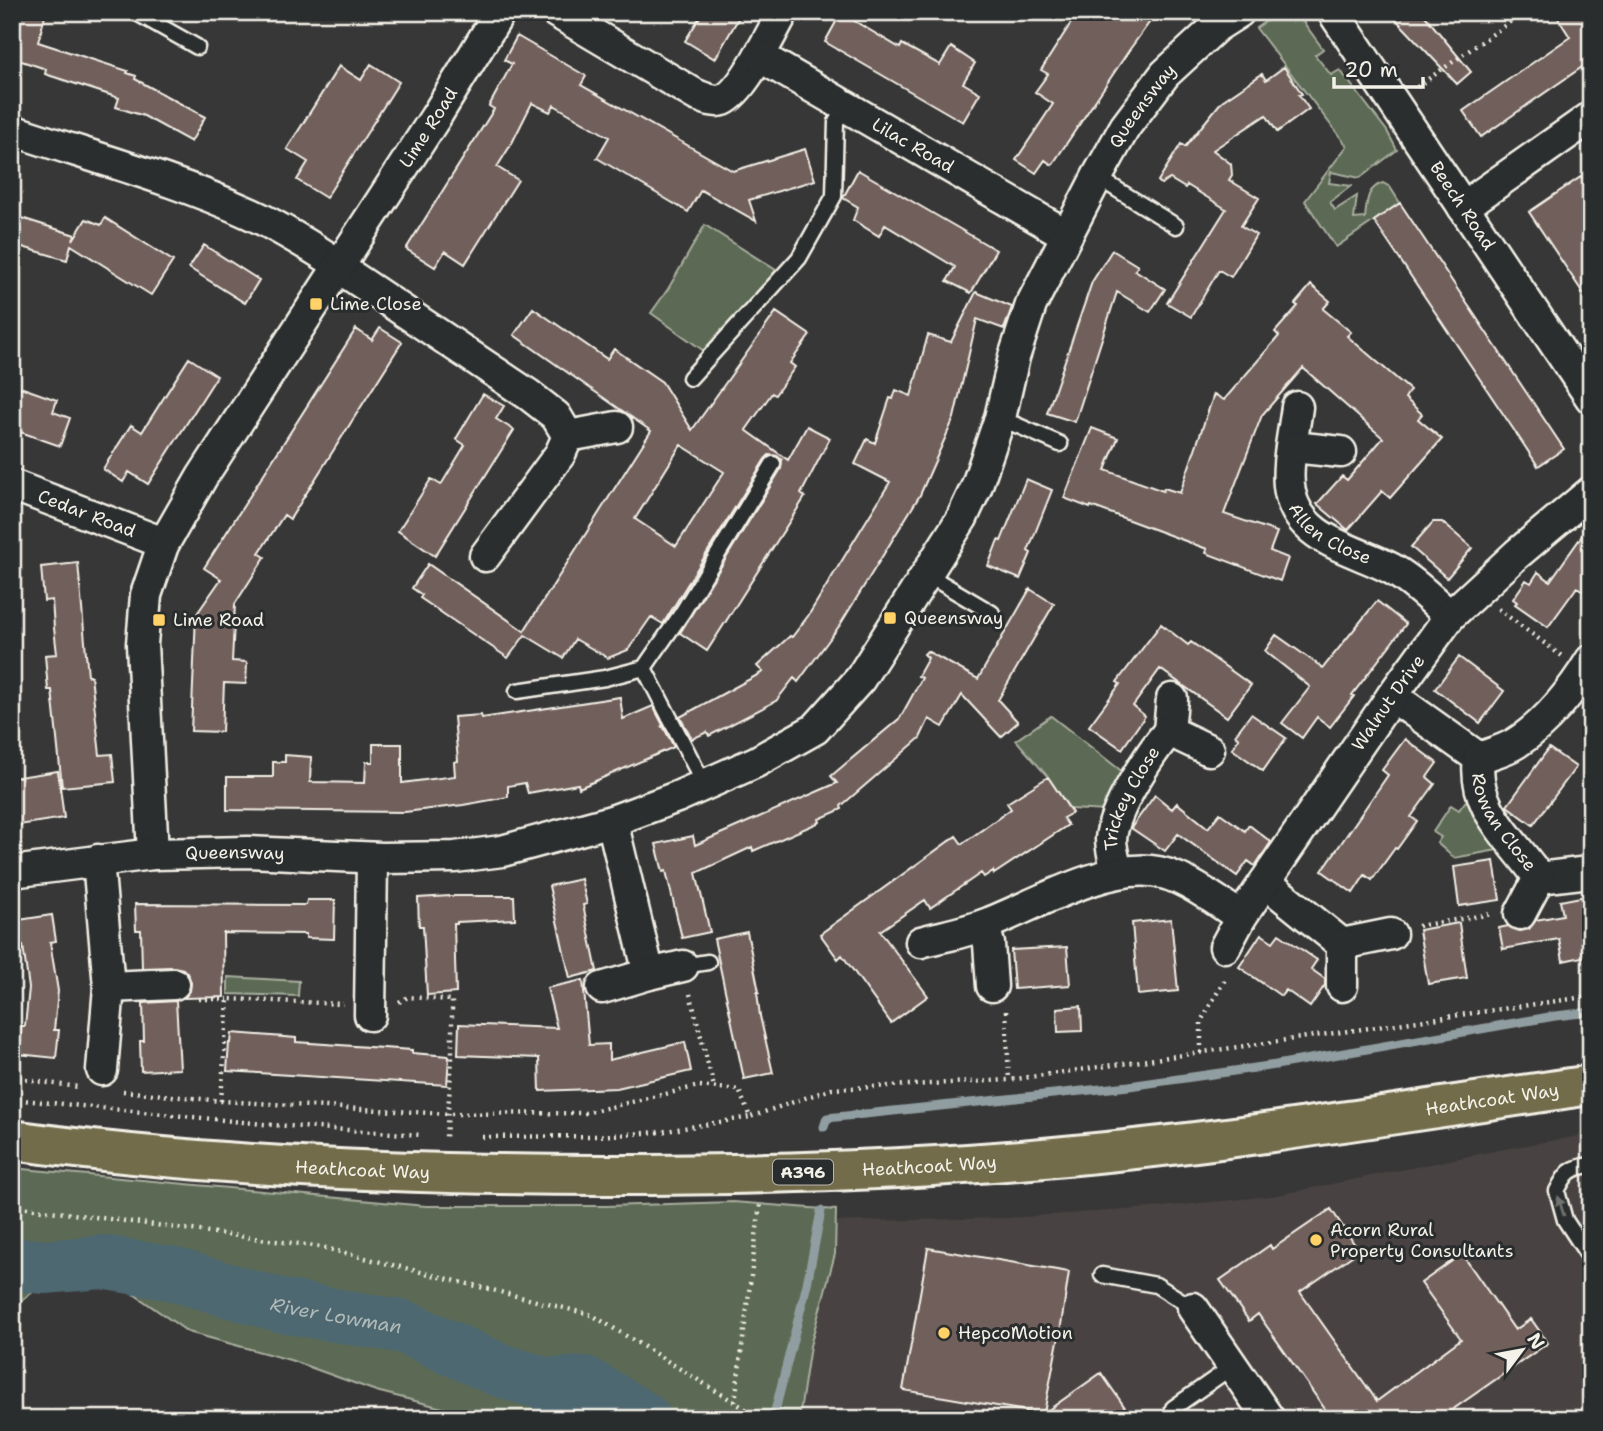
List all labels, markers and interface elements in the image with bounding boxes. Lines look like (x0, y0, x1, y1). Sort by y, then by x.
scale bar (1334, 46, 1423, 90)
text: 20 m (1344, 56, 1398, 84)
street label: Queensway (1104, 58, 1181, 152)
street label: Lime Road (394, 83, 463, 173)
street label: Lilac Road (867, 112, 958, 179)
street label: Beech Road (1424, 157, 1501, 255)
place label: Lime Close (330, 292, 422, 316)
marker: Lime Close (308, 296, 324, 312)
street label: Cedar Road (34, 484, 139, 543)
street label: Allen Close (1283, 499, 1375, 570)
place label: Queensway (904, 606, 1003, 630)
place label: Lime Road (173, 608, 264, 632)
marker: Queensway (882, 610, 898, 626)
marker: Lime Road (151, 612, 167, 628)
street label: Walnut Drive (1346, 650, 1430, 756)
street label: Trickey Close (1099, 741, 1165, 851)
street label: Rowan Close (1466, 772, 1542, 876)
street label: Queensway (185, 840, 285, 866)
street label: Heathcoat Way (1424, 1078, 1561, 1121)
street label: Heathcoat Way (861, 1150, 998, 1182)
street label: Heathcoat Way (295, 1155, 430, 1185)
road number: A396 (773, 1160, 833, 1184)
one-way arrow (1556, 1195, 1566, 1216)
place label: Acorn Rural Property Consultants (1330, 1218, 1514, 1263)
marker: Acorn Rural Property Consultants (1308, 1232, 1324, 1248)
water label: River Lowman (267, 1291, 404, 1339)
north arrow (1488, 1316, 1558, 1386)
place label: HepcoMotion (958, 1321, 1073, 1345)
marker: HepcoMotion (936, 1325, 952, 1341)
text: N (1521, 1328, 1551, 1354)

